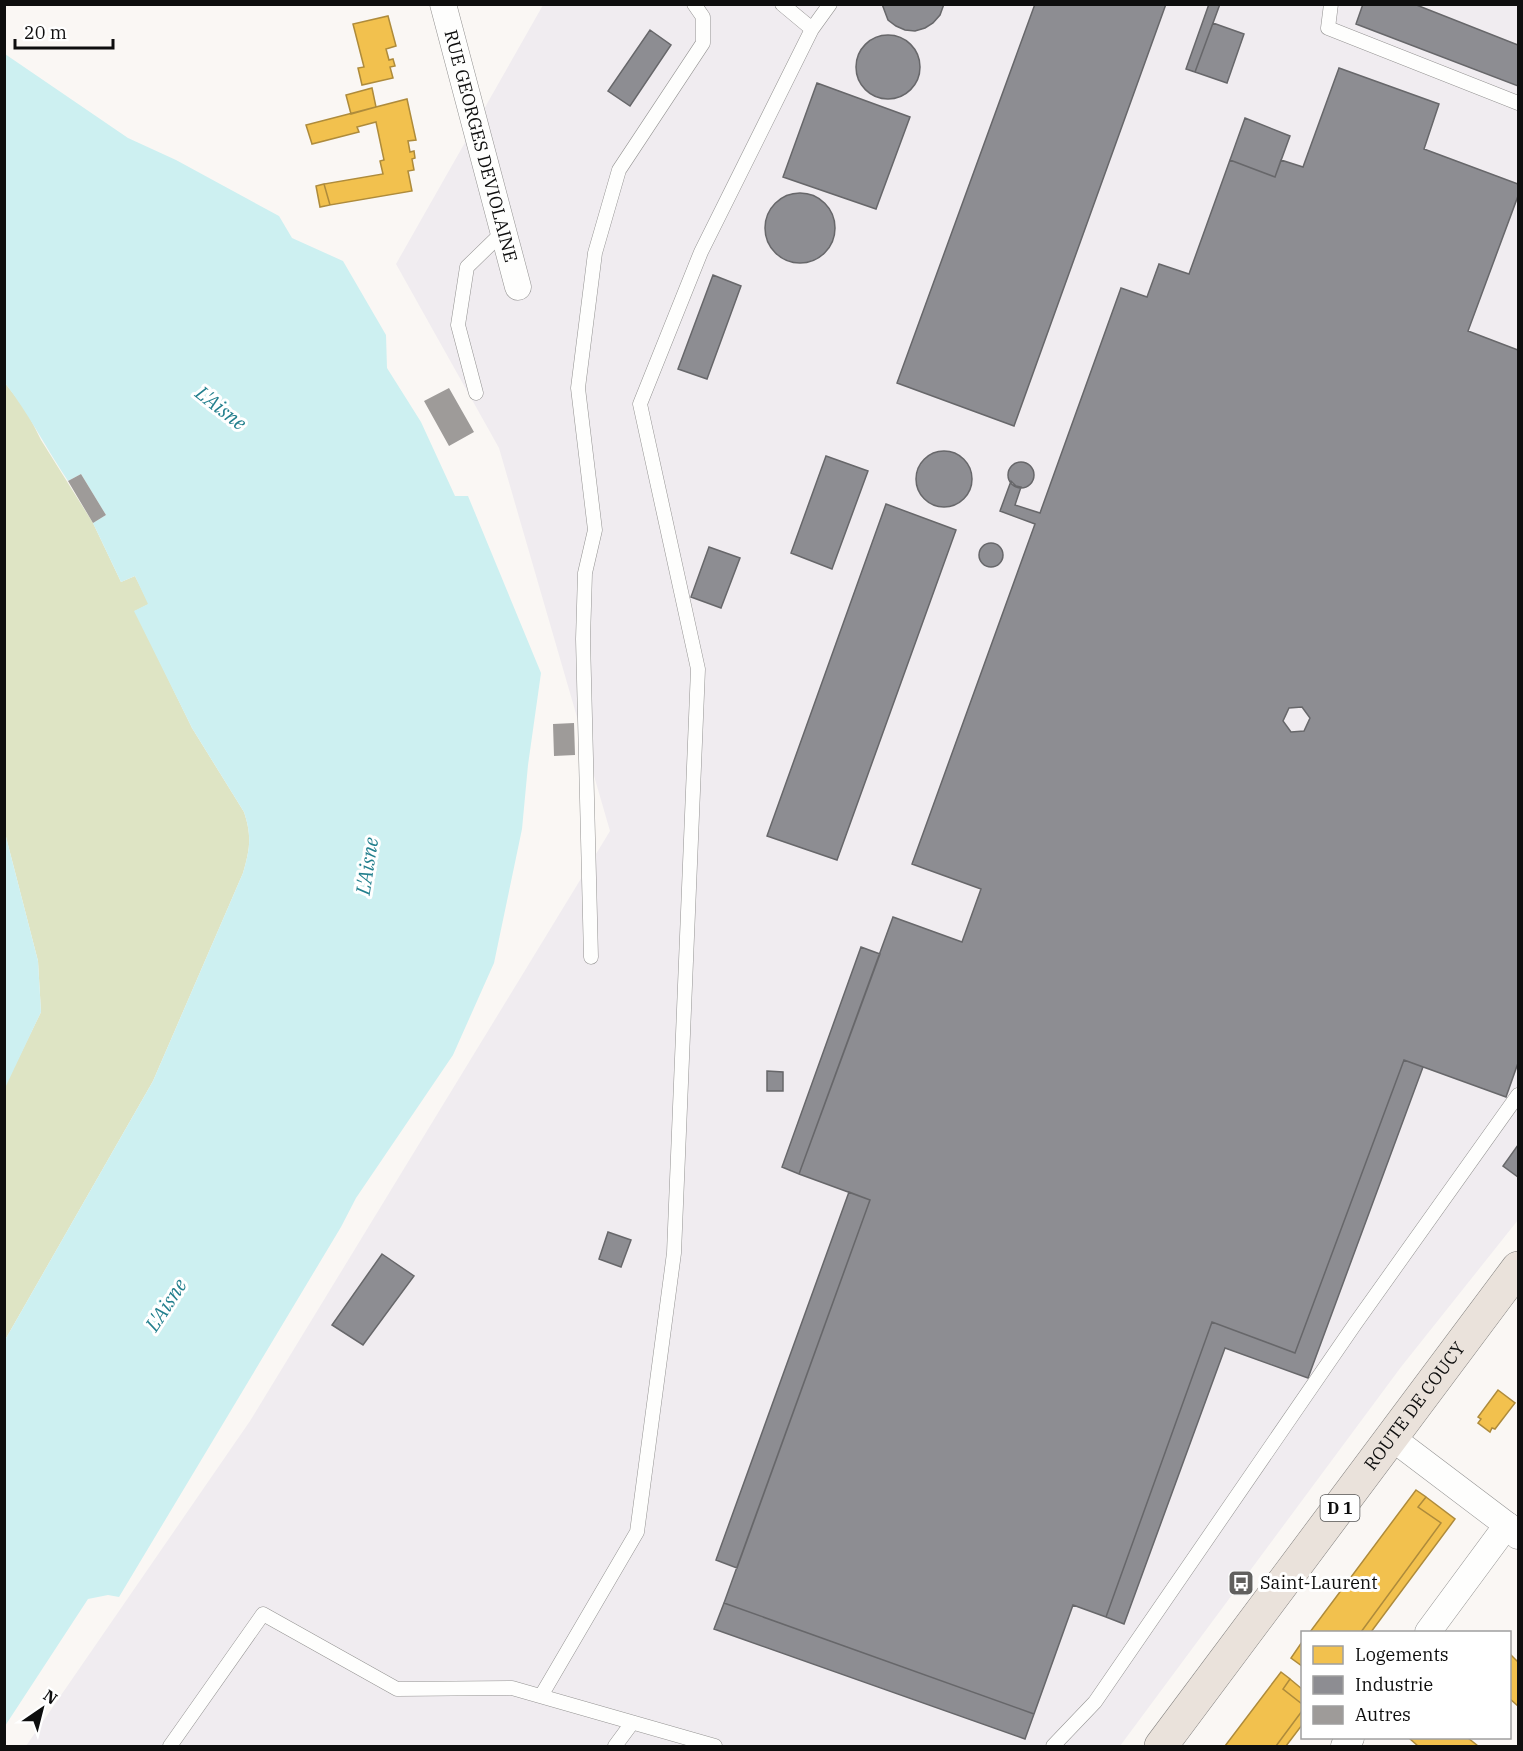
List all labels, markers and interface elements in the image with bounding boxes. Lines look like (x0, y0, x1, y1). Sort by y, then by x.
scale bar (15, 12, 112, 50)
text: 20 m (24, 21, 67, 44)
street label: RUE GEORGES DEVIOLAINE (439, 27, 523, 265)
water label: L'Aisne (189, 379, 252, 436)
water label: L'Aisne (348, 835, 384, 898)
water label: L'Aisne (138, 1273, 193, 1337)
street label: ROUTE DE COUCY (1359, 1337, 1470, 1475)
road number: D 1 (1320, 1495, 1360, 1521)
bus stop icon: Saint-Laurent (1226, 1568, 1256, 1598)
place label: Saint-Laurent (1260, 1571, 1378, 1594)
legend (1301, 1631, 1511, 1739)
text: Logements (1355, 1643, 1449, 1666)
text: Industrie (1355, 1673, 1433, 1696)
north arrow (12, 1679, 72, 1739)
text: N (40, 1685, 62, 1709)
text: Autres (1355, 1703, 1411, 1726)

